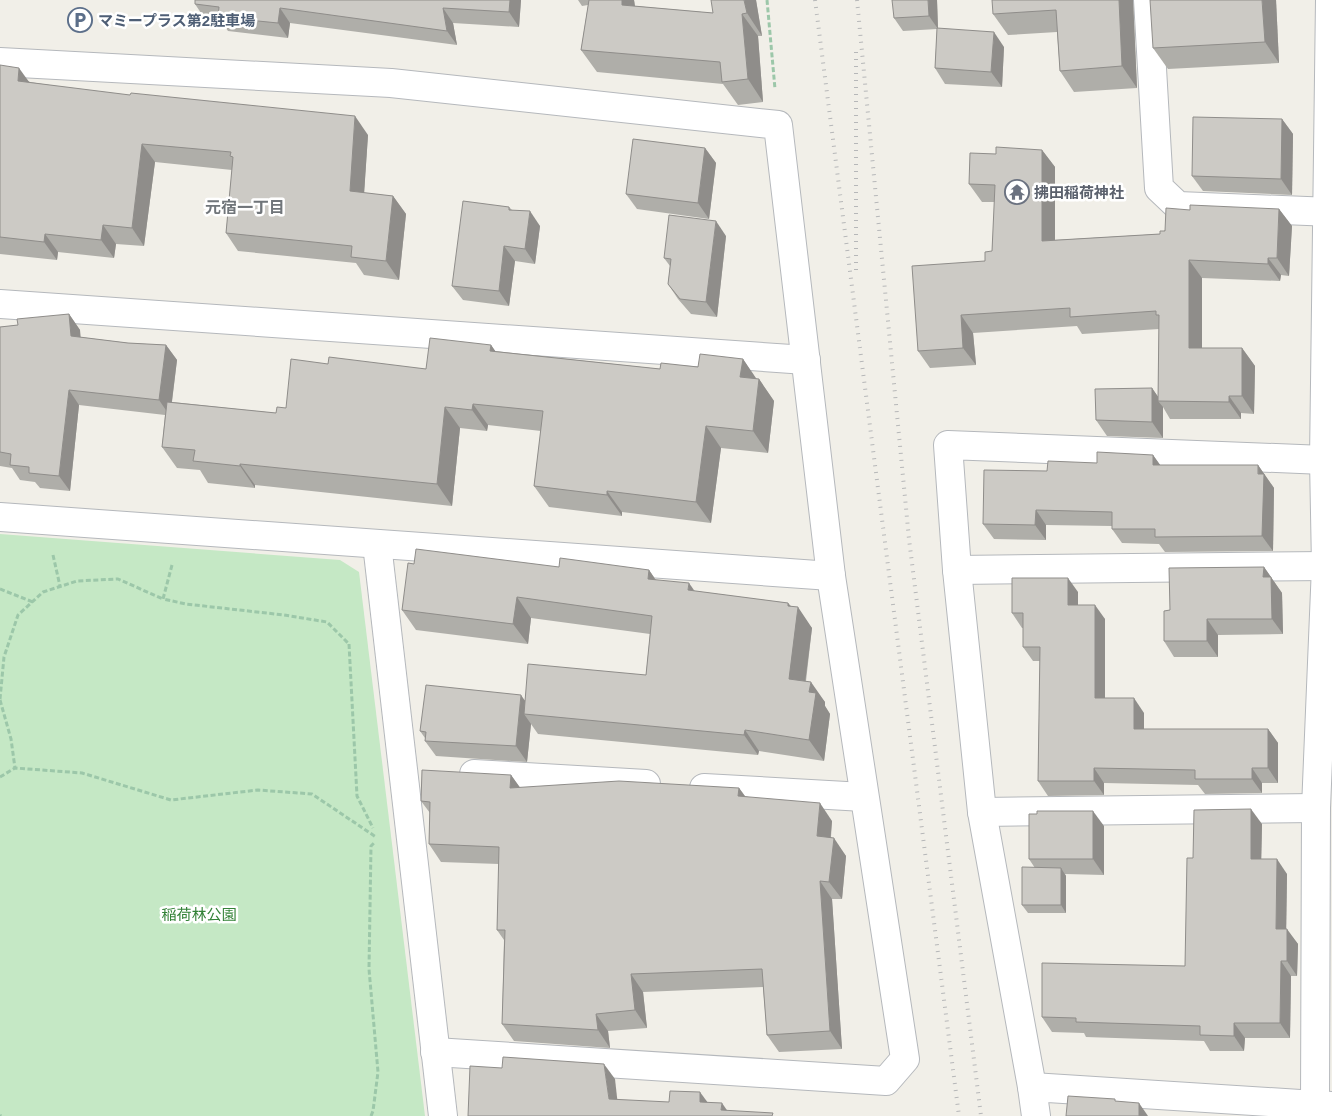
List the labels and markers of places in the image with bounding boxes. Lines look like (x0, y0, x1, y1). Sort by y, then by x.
parking icon: マミープラス第2駐車場 (67, 7, 93, 33)
place label: マミープラス第2駐車場 (98, 12, 255, 29)
temple icon: 拂田稲荷神社 (1004, 179, 1030, 205)
place label: 拂田稲荷神社 (1034, 184, 1124, 201)

